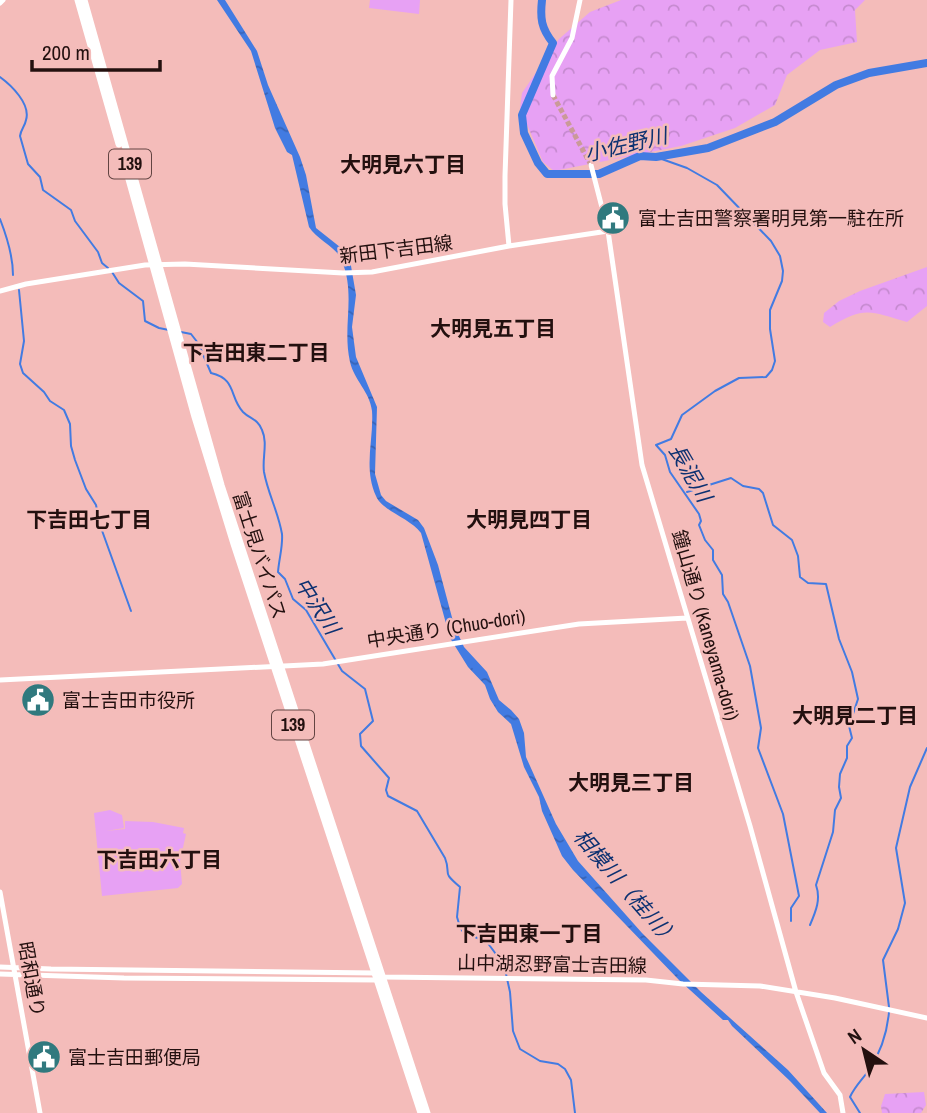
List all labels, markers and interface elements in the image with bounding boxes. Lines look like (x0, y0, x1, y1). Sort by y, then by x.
scale bar (32, 28, 159, 72)
text: 200 m (42, 38, 90, 67)
water label: 小佐野川 (582, 120, 672, 168)
road number: 139 (109, 149, 151, 178)
district label: 大明見六丁目 (340, 150, 466, 179)
public building icon: 富士吉田警察署明見第一駐在所 (594, 199, 632, 237)
place label: 富士吉田警察署明見第一駐在所 (638, 205, 904, 231)
street label: 新田下吉田線 (338, 229, 454, 269)
district label: 大明見五丁目 (430, 314, 556, 343)
district label: 下吉田東二丁目 (183, 338, 330, 367)
water label: 長泥川 (662, 438, 720, 509)
street label: 富士見バイパス (227, 488, 293, 622)
district label: 下吉田七丁目 (26, 505, 152, 534)
district label: 大明見四丁目 (466, 505, 592, 534)
street label: 鐘山通り (Kaneyama-dori) (666, 527, 746, 723)
water label: 中沢川 (288, 571, 348, 642)
street label: 中央通り (Chuo-dori) (365, 603, 527, 653)
public building icon: 富士吉田市役所 (19, 681, 57, 719)
place label: 富士吉田市役所 (62, 687, 195, 713)
district label: 大明見二丁目 (792, 701, 918, 730)
road number: 139 (272, 710, 314, 740)
district label: 大明見三丁目 (568, 768, 694, 797)
water label: 相模川（桂川） (567, 823, 686, 953)
district label: 下吉田六丁目 (96, 845, 222, 874)
district label: 下吉田東一丁目 (456, 919, 603, 948)
street label: 昭和通り (13, 939, 51, 1019)
street label: 山中湖忍野富士吉田線 (457, 949, 647, 979)
north arrow (829, 1015, 899, 1085)
text: N (842, 1022, 866, 1050)
public building icon: 富士吉田郵便局 (25, 1038, 63, 1076)
place label: 富士吉田郵便局 (68, 1044, 201, 1070)

